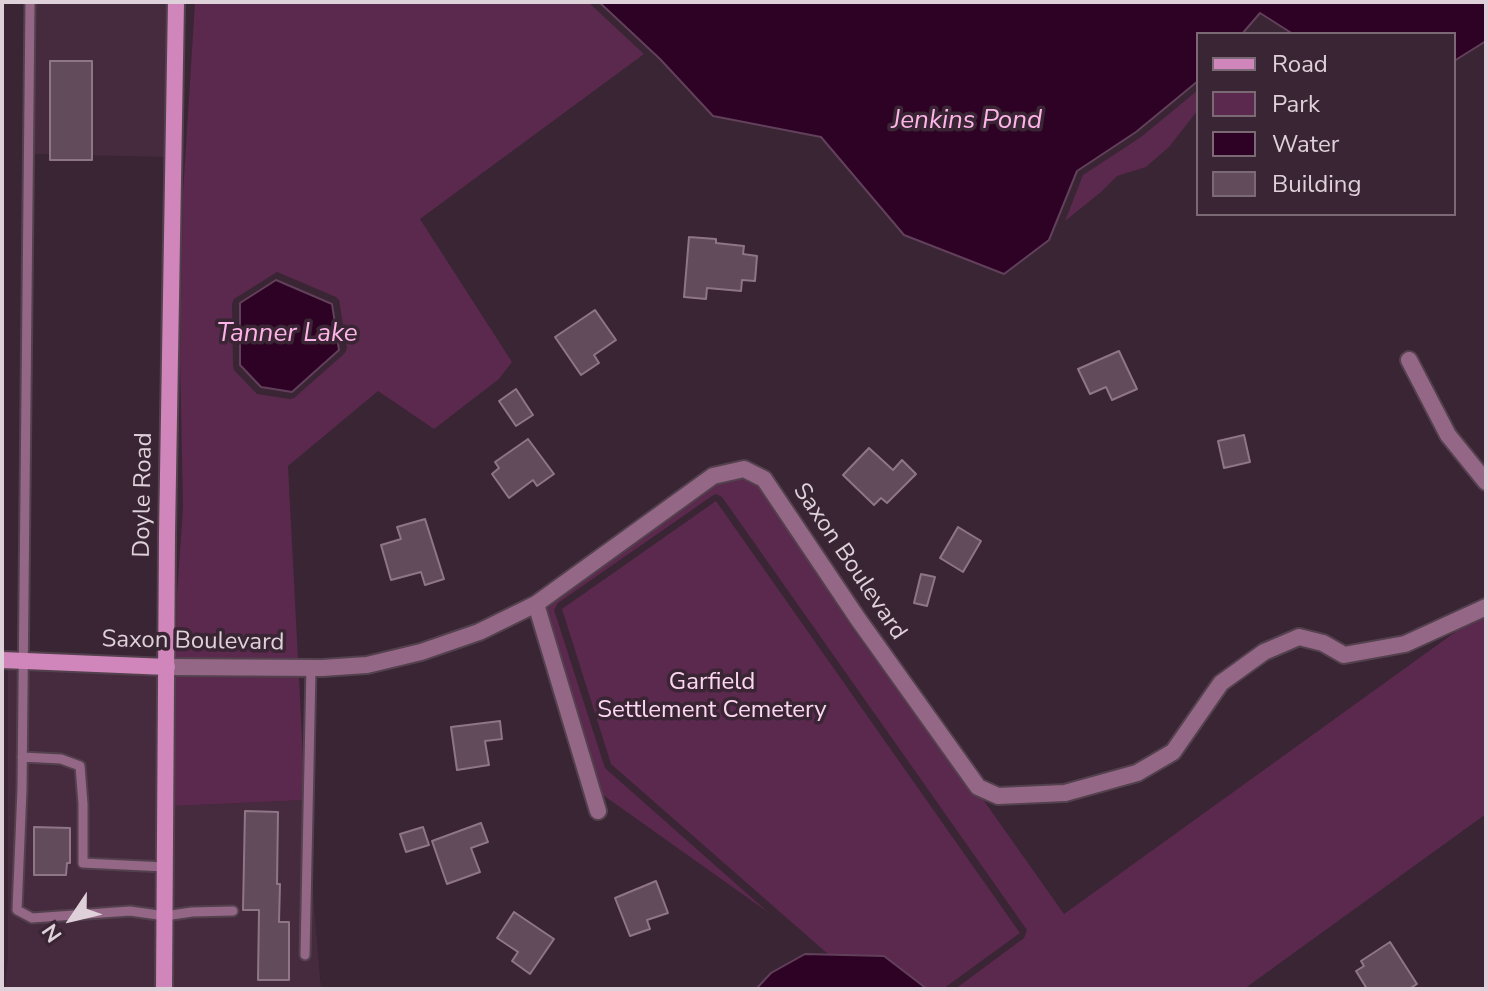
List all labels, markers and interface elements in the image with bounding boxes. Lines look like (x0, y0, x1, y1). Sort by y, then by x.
legend (1196, 32, 1456, 216)
text: Road (1272, 48, 1328, 80)
text: Park (1272, 88, 1320, 120)
water label: Jenkins Pond (892, 106, 1042, 138)
text: Water (1272, 128, 1339, 160)
text: Building (1272, 168, 1362, 200)
water label: Tanner Lake (216, 319, 358, 351)
street label: Doyle Road (129, 432, 159, 558)
street label: Saxon Boulevard (786, 478, 912, 646)
street label: Saxon Boulevard (101, 626, 285, 658)
park label: Garfield Settlement Cemetery (597, 669, 827, 725)
north arrow (32, 879, 112, 959)
text: N (35, 917, 69, 948)

